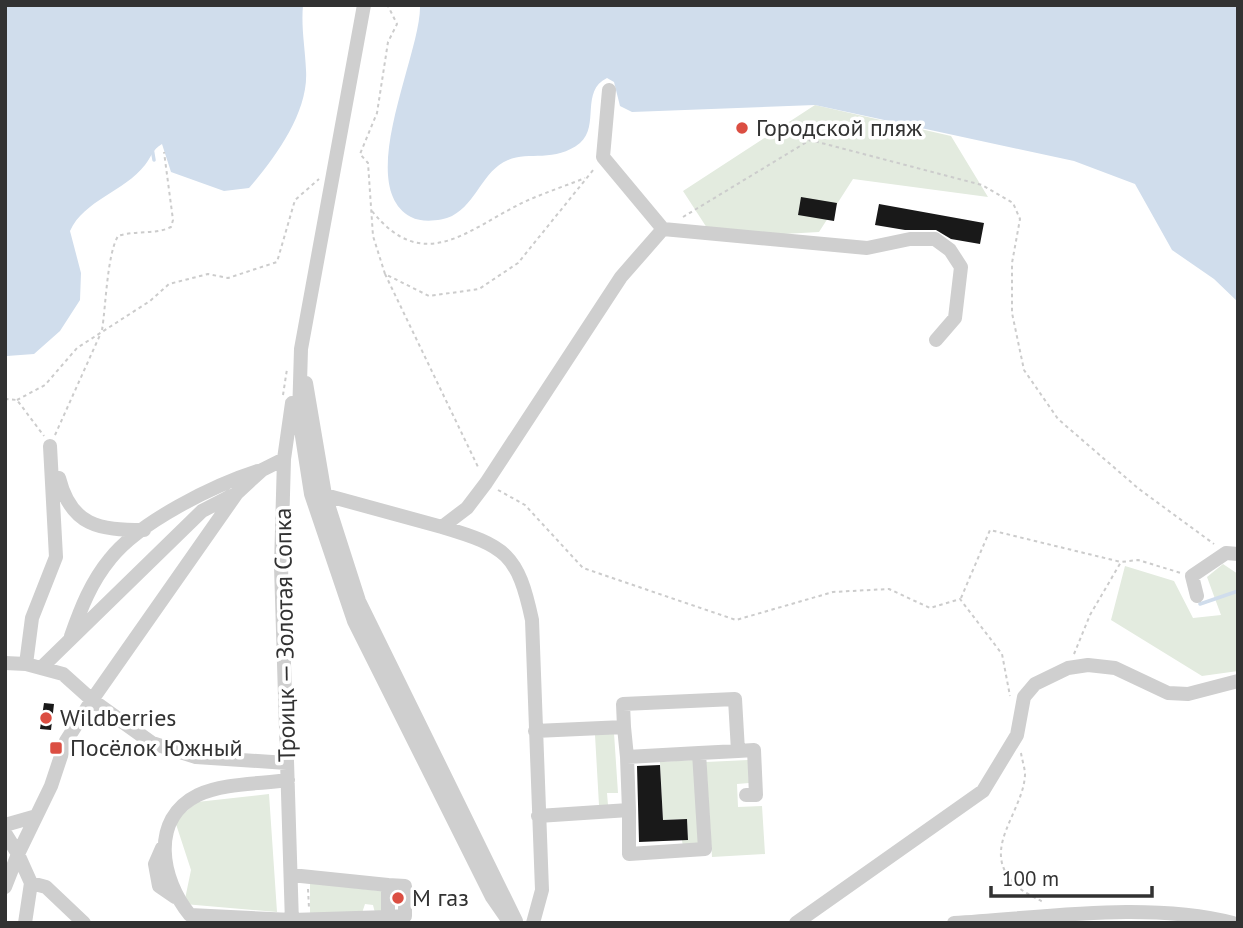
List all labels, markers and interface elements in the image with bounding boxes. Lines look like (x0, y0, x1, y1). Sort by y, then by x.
place label: Городской пляж (756, 112, 922, 143)
marker: Городской пляж (734, 120, 750, 136)
street label: Троицк — Золотая Сопка (267, 508, 302, 762)
place label: Wildberries (60, 702, 176, 733)
marker: Wildberries (38, 710, 54, 726)
place label: Посёлок Южный (70, 732, 243, 763)
marker: Посёлок Южный (48, 740, 64, 756)
scale bar (991, 855, 1152, 899)
text: 100 m (1002, 865, 1059, 892)
place label: М газ (412, 882, 469, 913)
marker: М газ (390, 890, 406, 906)

